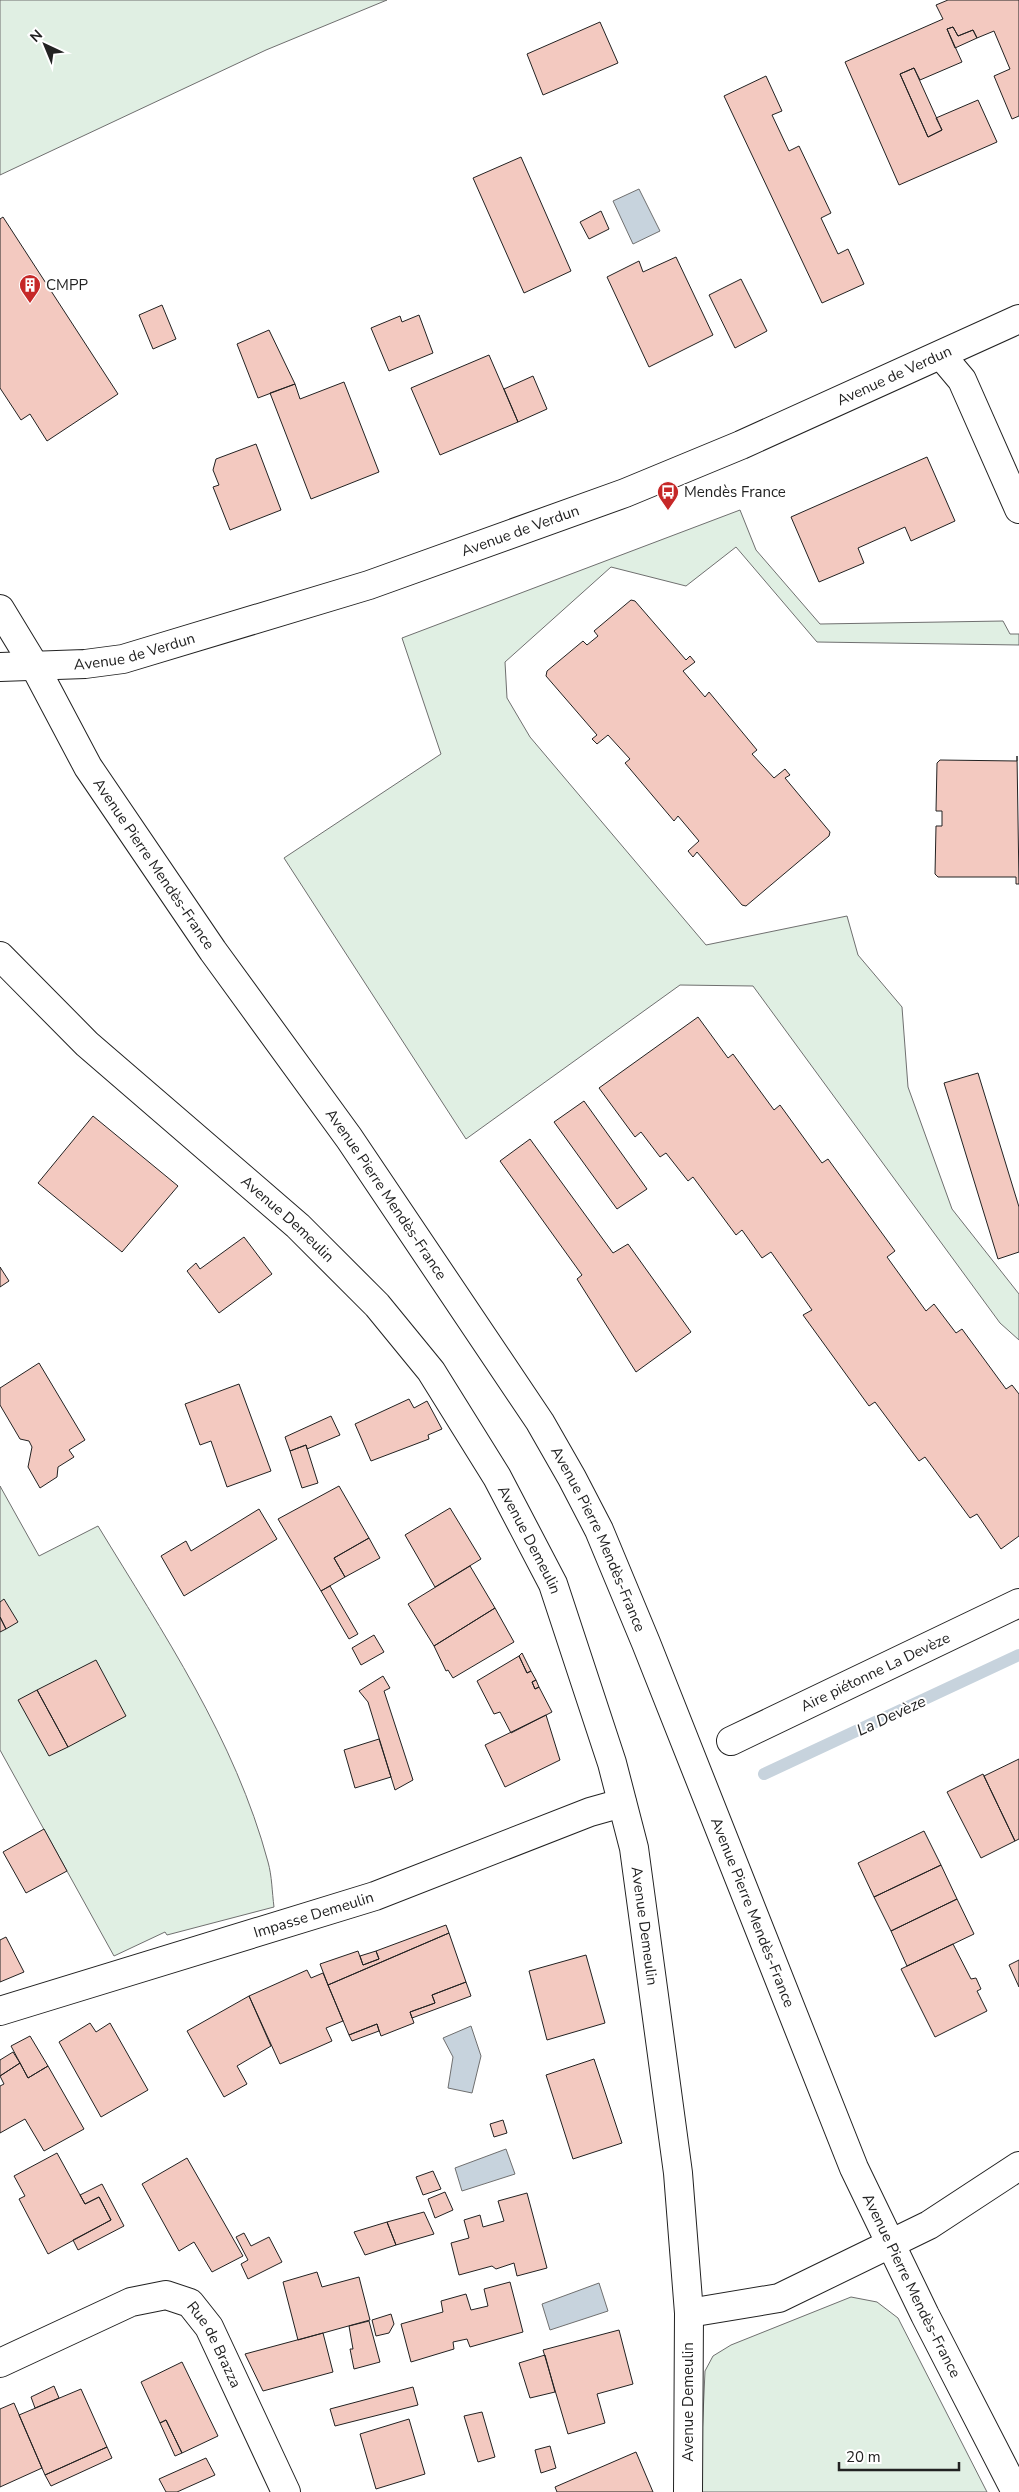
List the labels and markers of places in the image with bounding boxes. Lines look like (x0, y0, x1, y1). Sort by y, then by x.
building icon: CMPP (18, 273, 42, 304)
place label: CMPP (46, 275, 88, 295)
bus stop icon: Mendès France (656, 480, 680, 511)
place label: Mendès France (684, 482, 786, 502)

